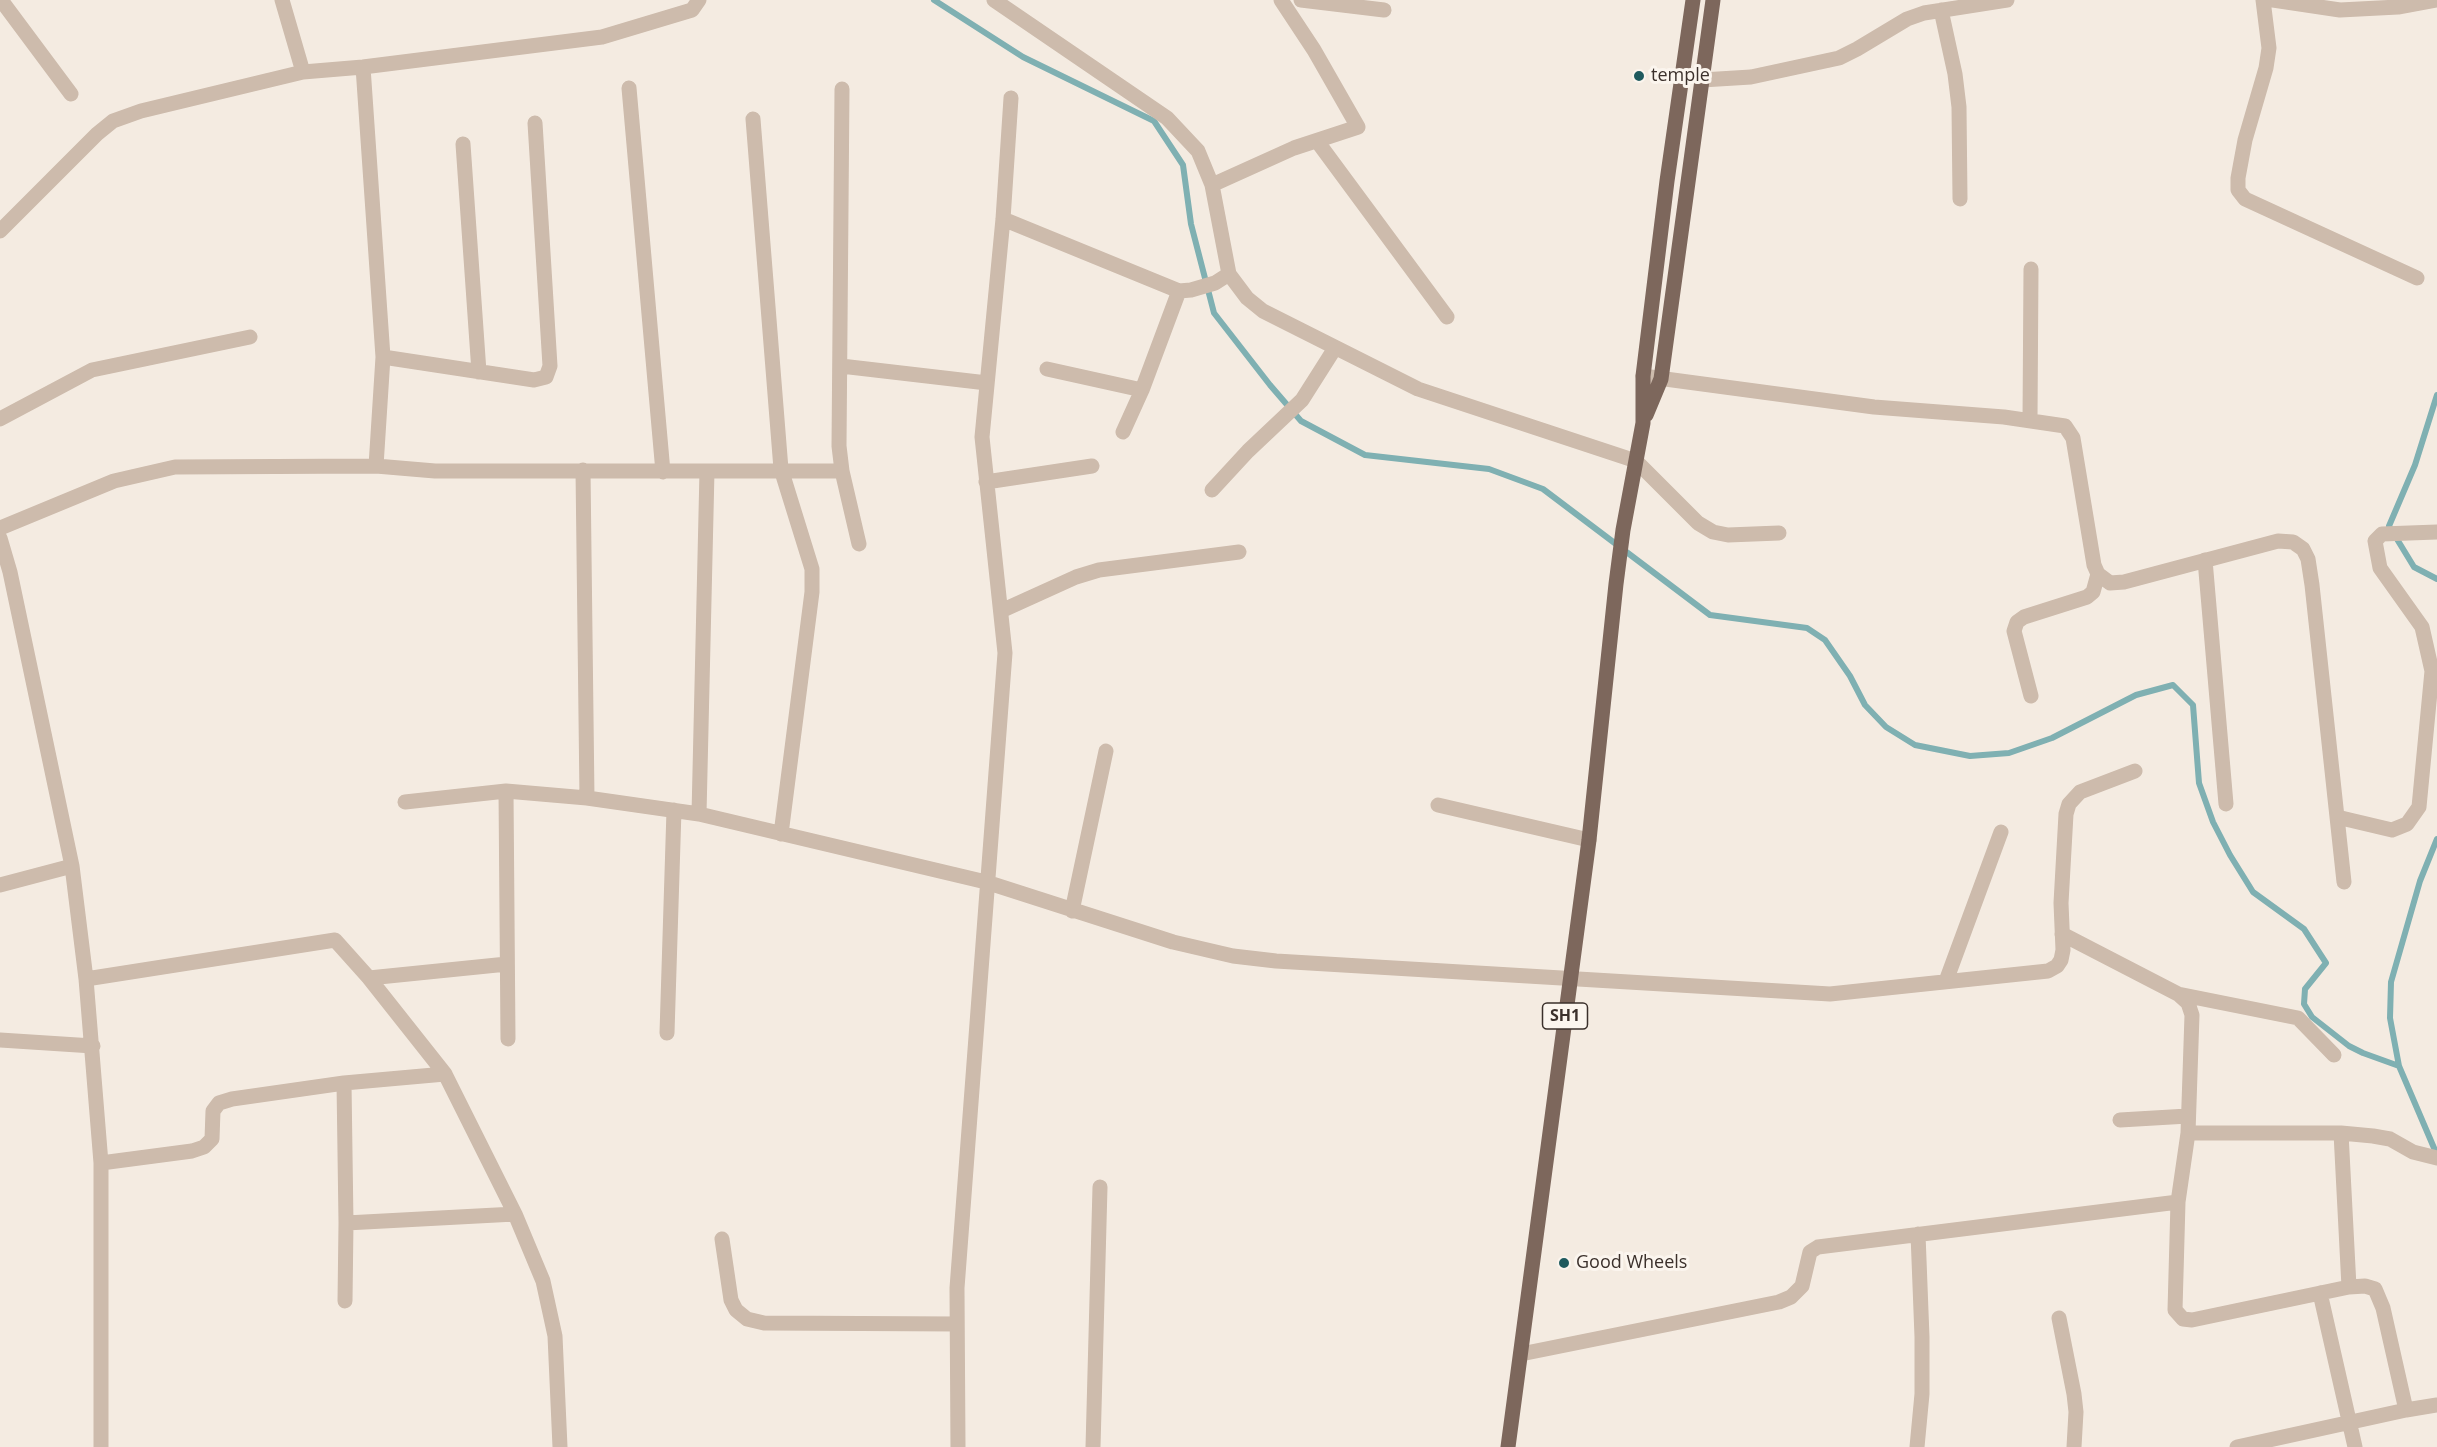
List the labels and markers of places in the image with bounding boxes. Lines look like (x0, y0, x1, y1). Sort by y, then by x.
place label: temple (1651, 65, 1710, 87)
marker: temple (1632, 69, 1646, 83)
place label: Good Wheels (1576, 1252, 1687, 1274)
marker: Good Wheels (1557, 1256, 1571, 1270)

